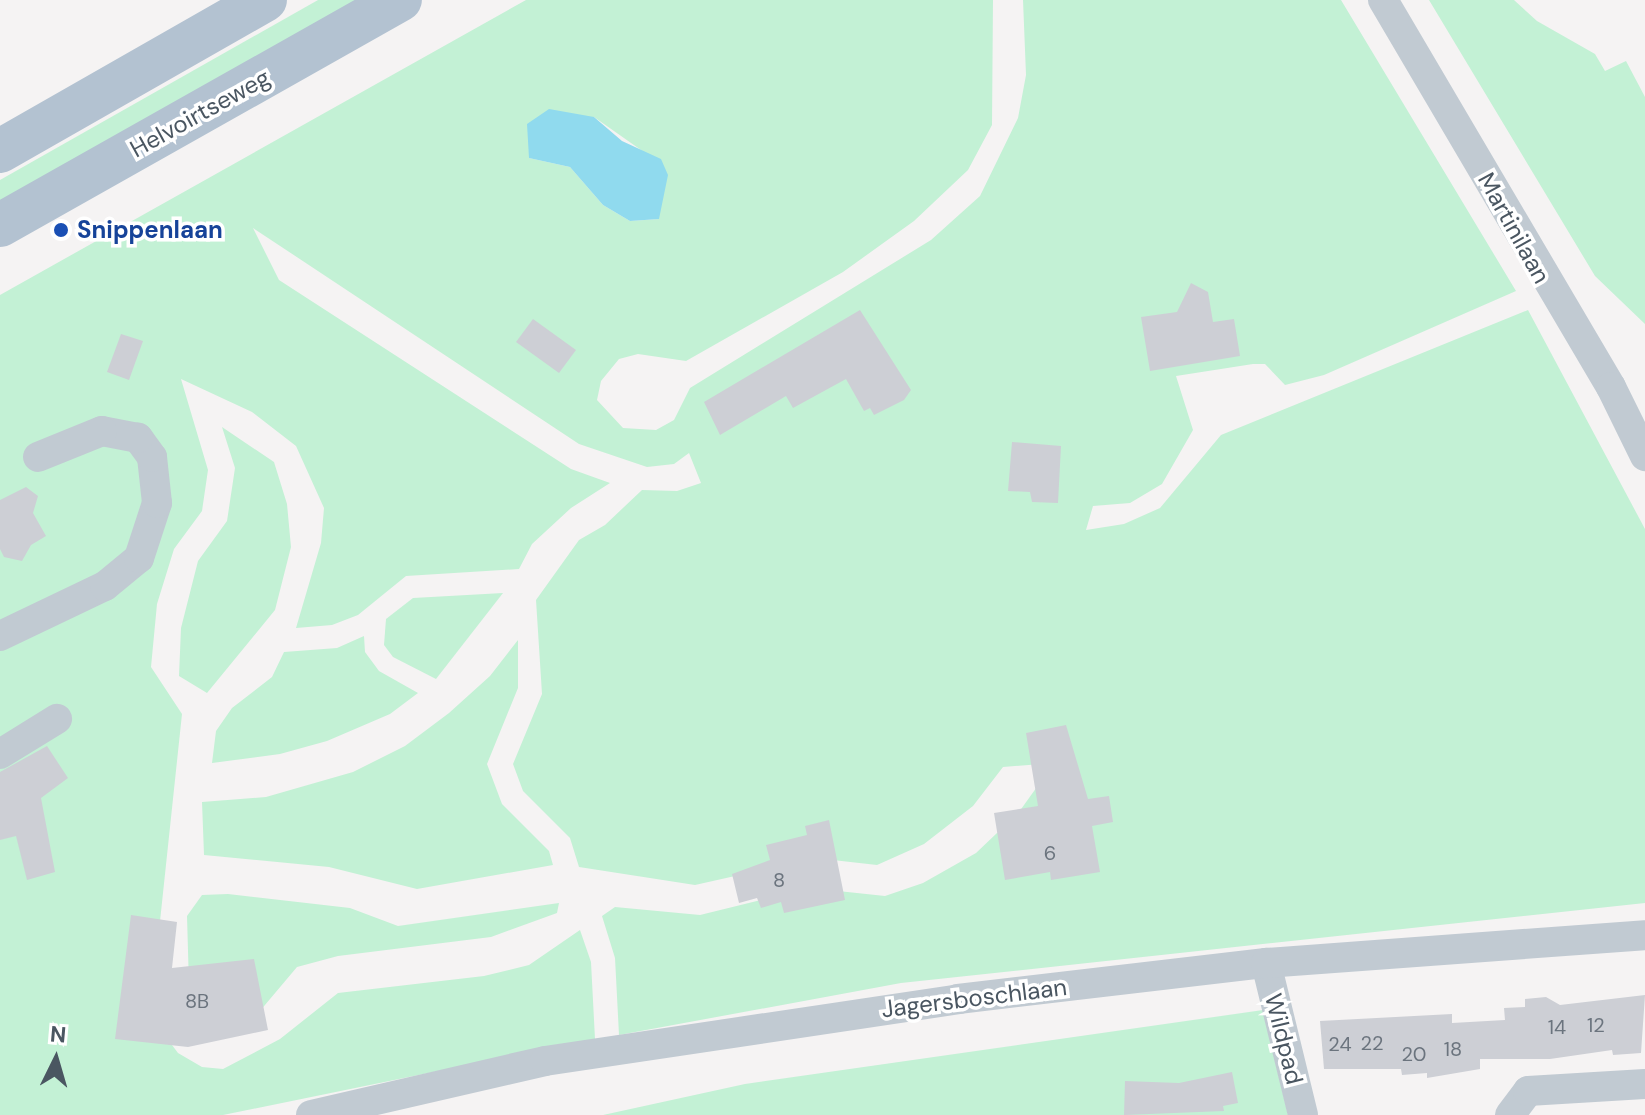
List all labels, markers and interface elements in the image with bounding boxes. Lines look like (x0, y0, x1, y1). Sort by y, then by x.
street label: Helvoirtseweg (125, 63, 275, 163)
street label: Martinilaan (1472, 168, 1556, 288)
place label: Snippenlaan (77, 216, 223, 244)
marker: Snippenlaan (52, 221, 70, 239)
house number: 6 (1044, 841, 1056, 865)
house number: 8 (773, 868, 785, 892)
street label: Jagersboschlaan (880, 972, 1068, 1024)
house number: 8B (185, 989, 209, 1013)
street label: Wildpad (1259, 991, 1309, 1087)
house number: 12 (1587, 1013, 1605, 1037)
house number: 14 (1548, 1015, 1566, 1039)
north arrow (16, 1019, 96, 1099)
text: N (49, 1019, 67, 1050)
house number: 22 (1360, 1031, 1384, 1055)
house number: 24 (1328, 1032, 1352, 1056)
house number: 18 (1444, 1037, 1462, 1061)
house number: 20 (1402, 1042, 1426, 1066)

